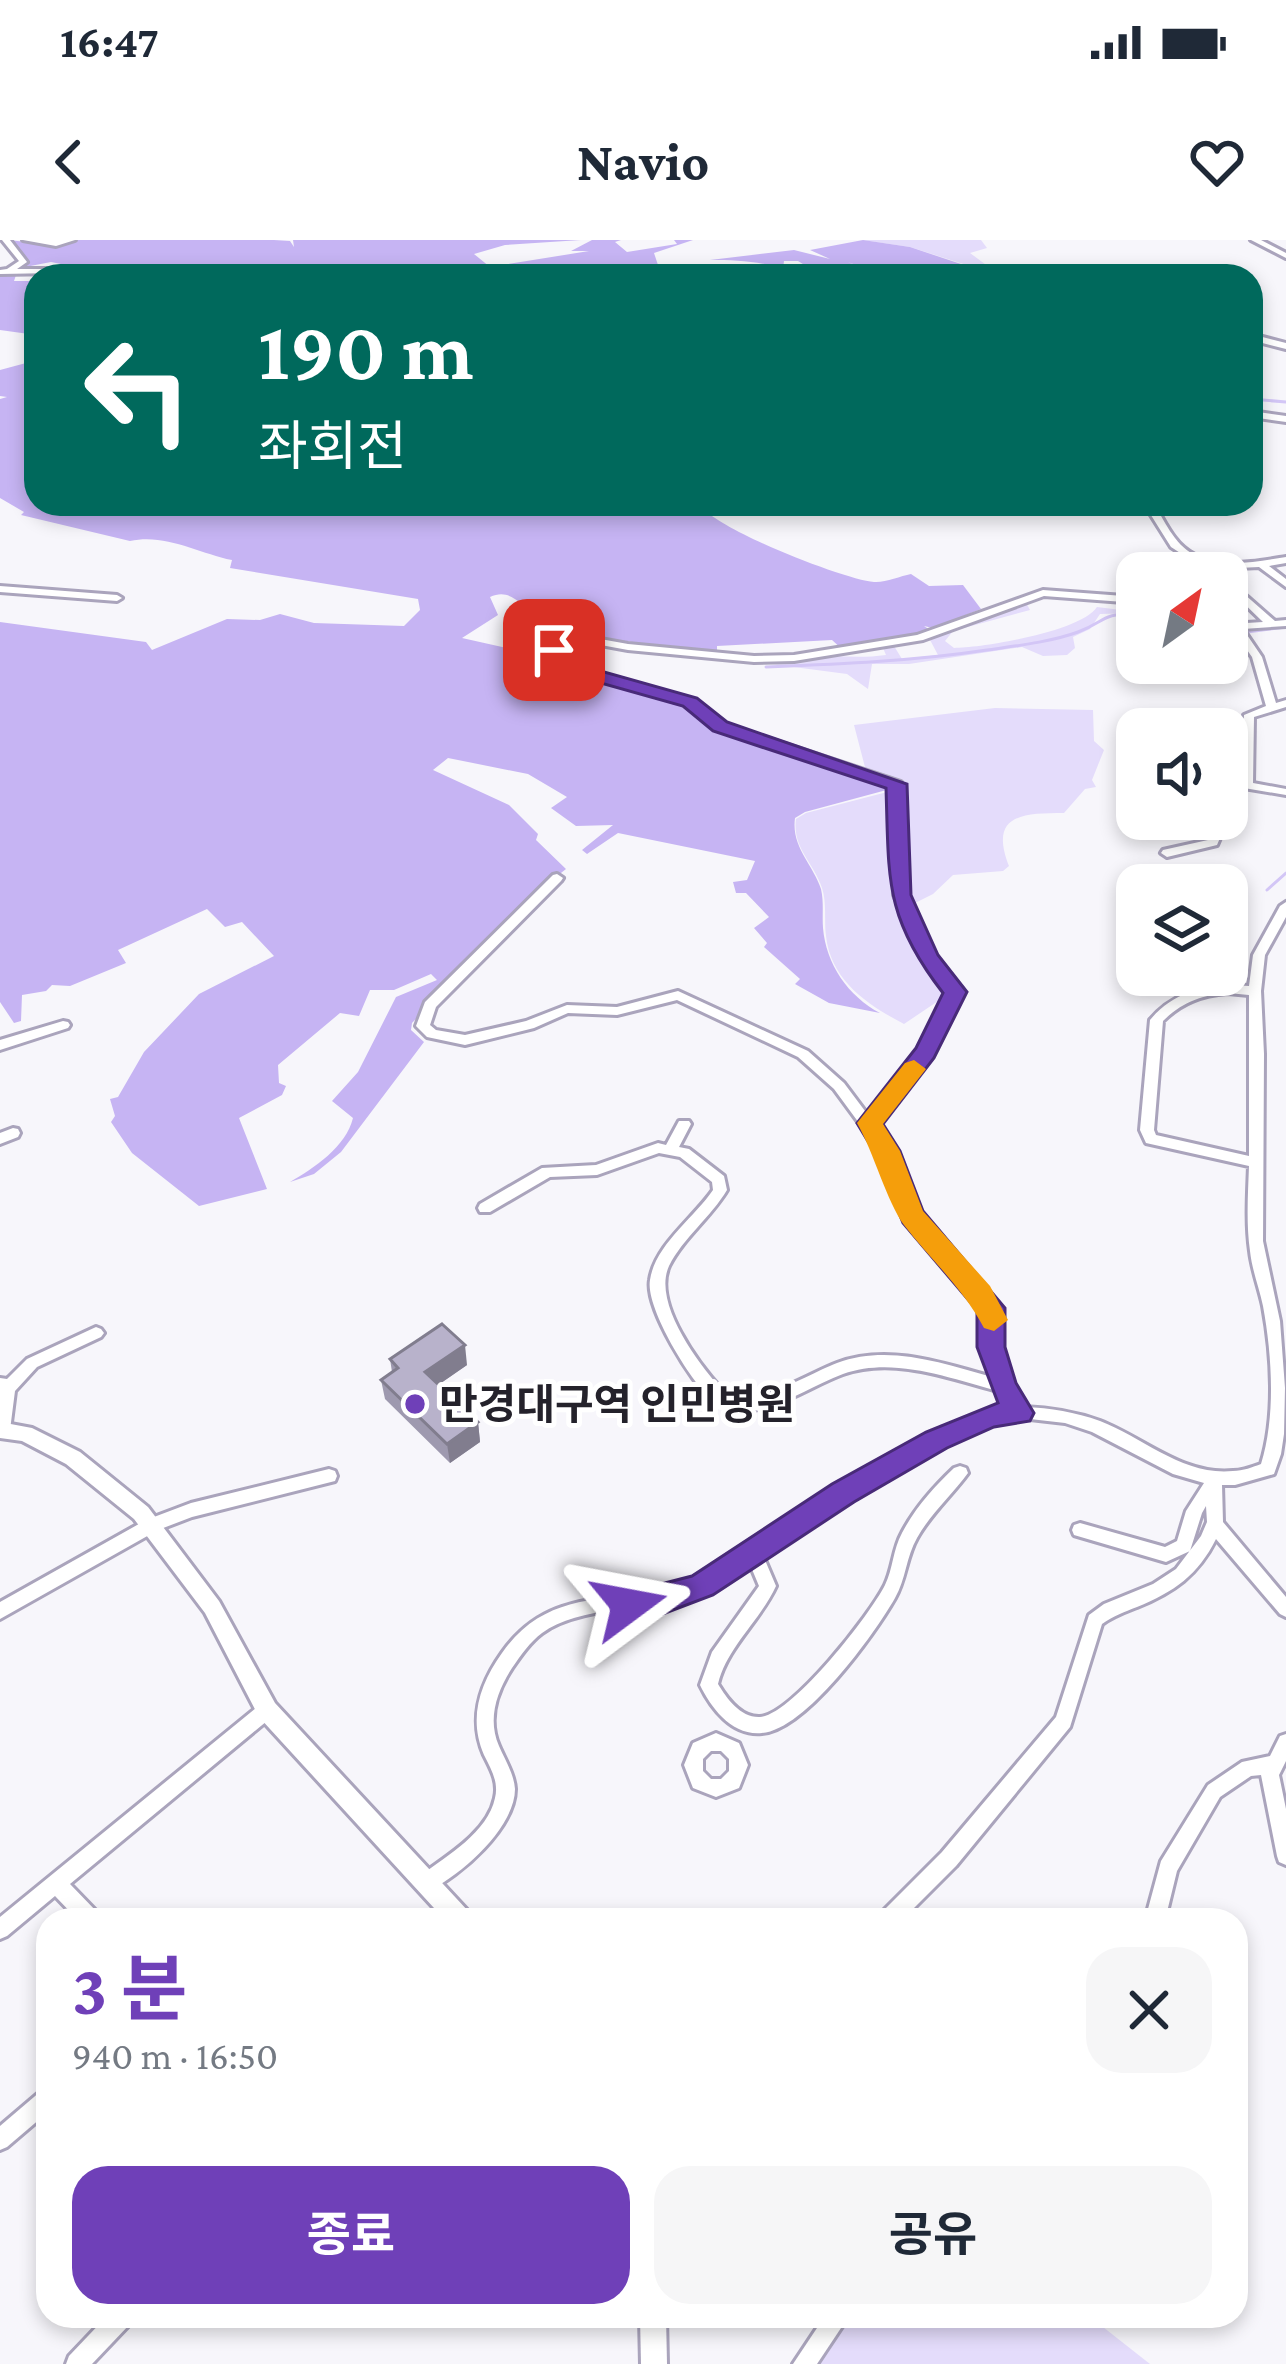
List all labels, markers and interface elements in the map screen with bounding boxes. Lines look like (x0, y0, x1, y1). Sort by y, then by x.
text: 16:47 (60, 17, 159, 67)
icon: back (36, 129, 102, 195)
icon: heart (1184, 129, 1250, 195)
text: Navio (577, 132, 709, 192)
text: 190 m (258, 304, 474, 397)
icon: left (60, 312, 216, 468)
text: 좌회전 (258, 417, 407, 477)
north arrow (1116, 552, 1248, 684)
map controls (1116, 552, 1248, 996)
pin (503, 599, 605, 701)
icon: arrive (521, 617, 587, 683)
button: sound (1116, 708, 1248, 840)
button: layers (1116, 864, 1248, 996)
place label: 만경대구역 인민병원 (439, 1381, 795, 1428)
marker: 만경대구역 인민병원 (402, 1391, 428, 1417)
position arrow (566, 1542, 692, 1668)
button: close (1086, 1947, 1212, 2073)
text: 3 분 (72, 1949, 187, 2029)
text: 940 m · 16:50 (72, 2034, 278, 2077)
button: 종료 (72, 2166, 630, 2304)
button: 공유 (654, 2166, 1212, 2304)

